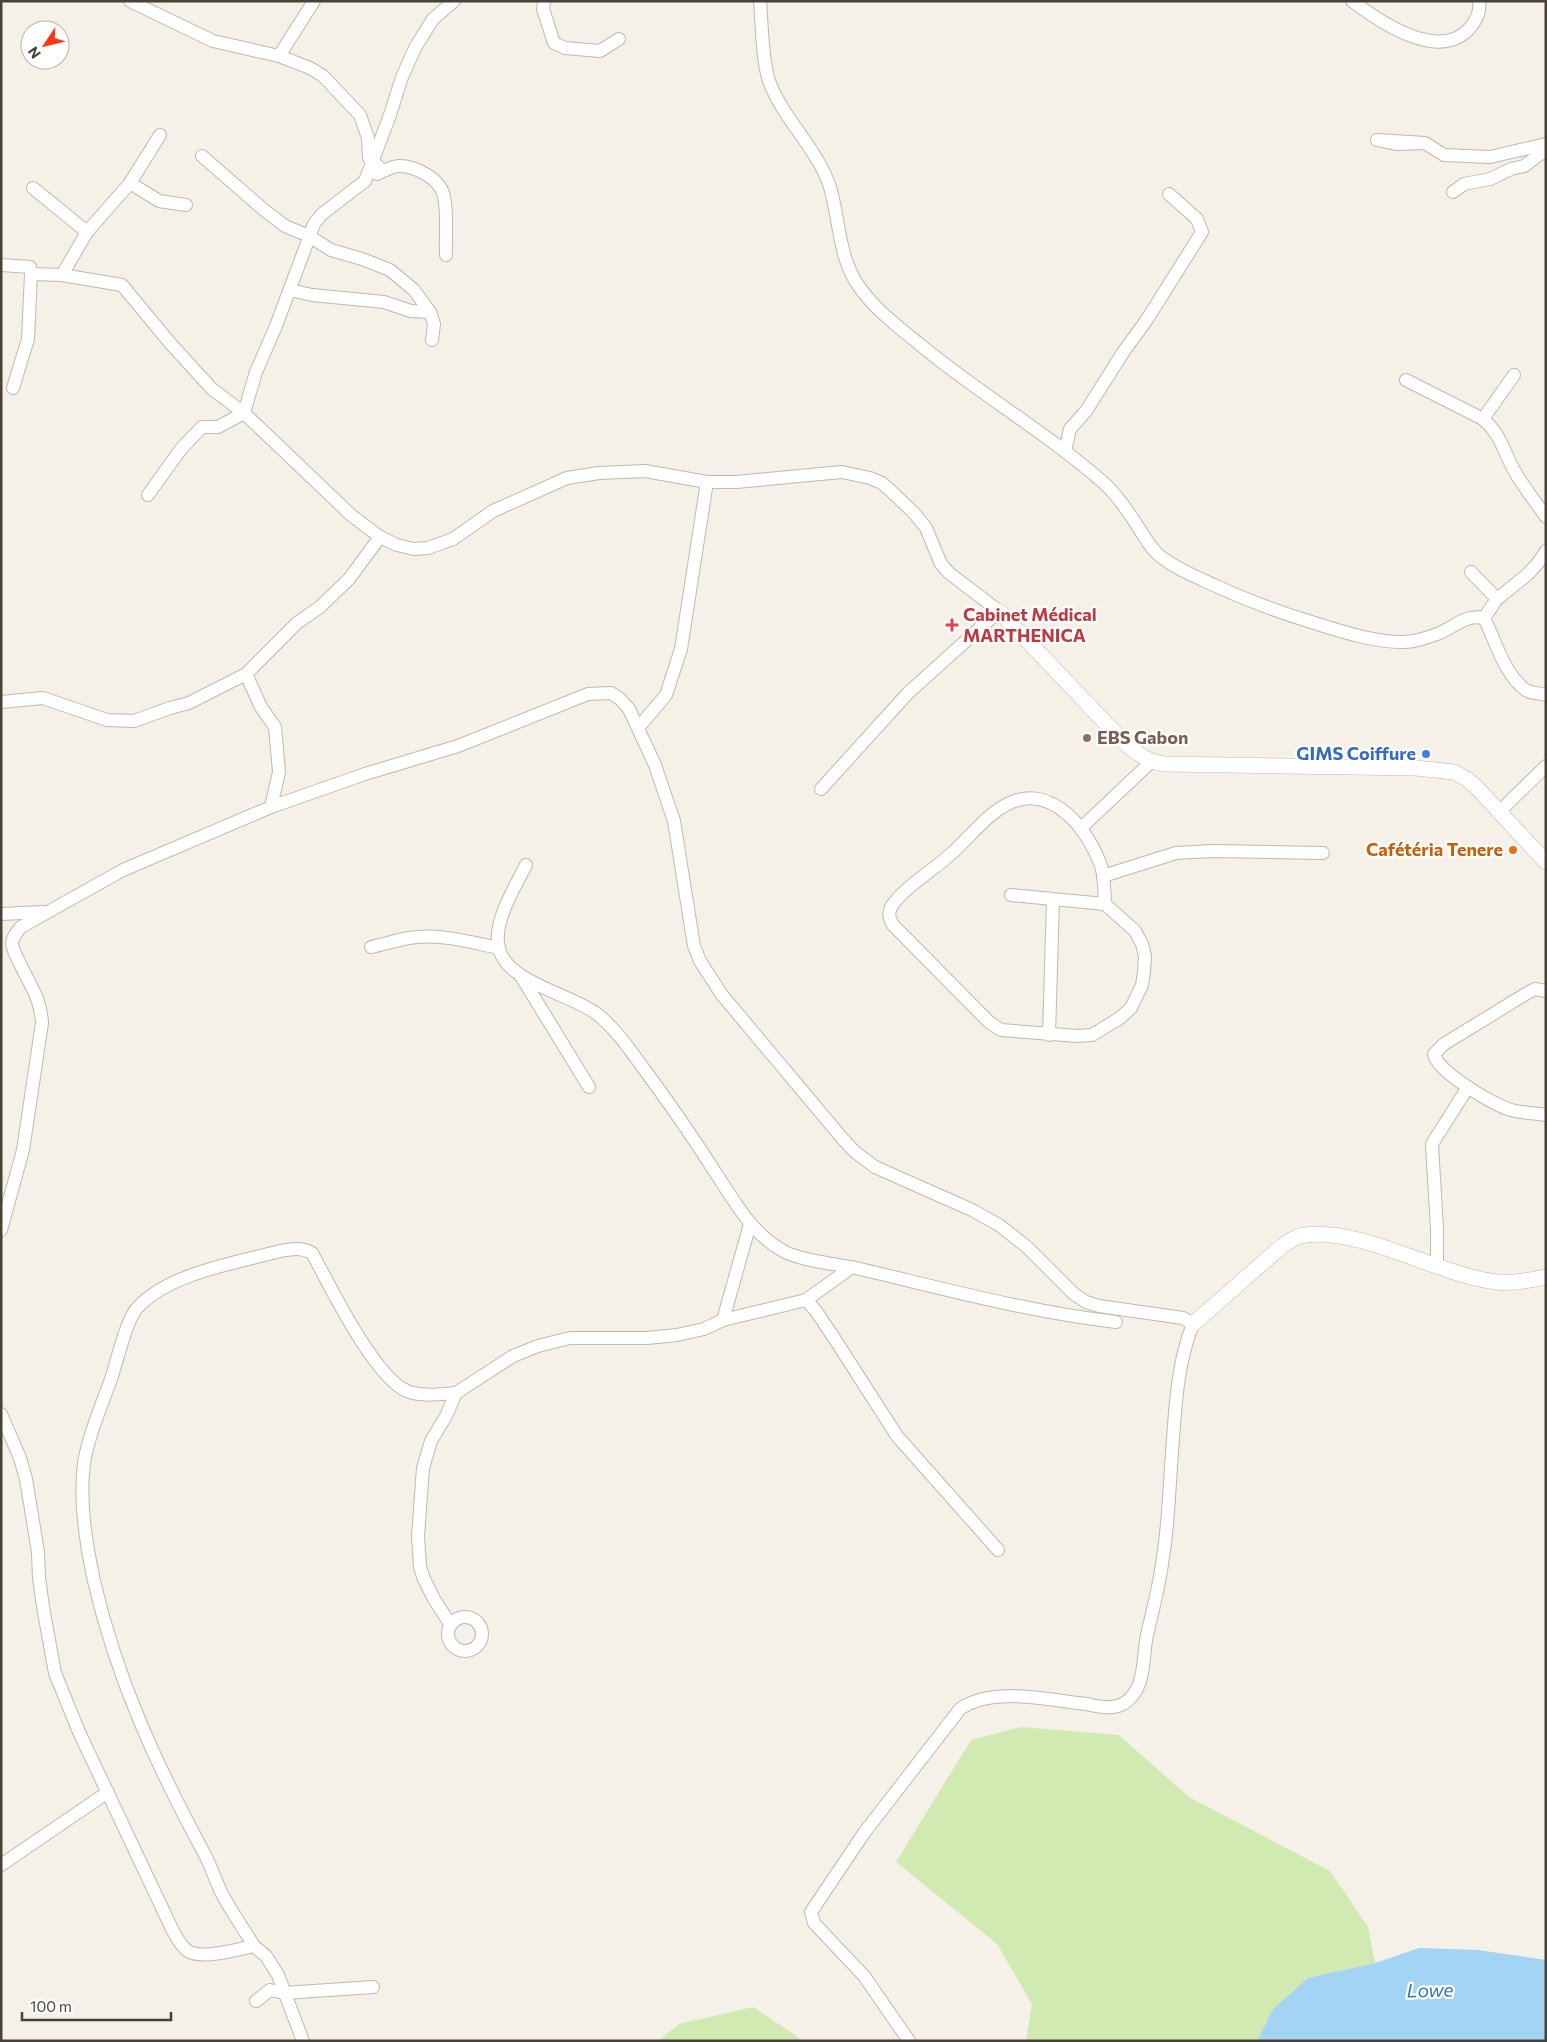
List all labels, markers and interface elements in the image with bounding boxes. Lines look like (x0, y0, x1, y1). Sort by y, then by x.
north arrow (20, 20, 70, 70)
text: N (24, 44, 44, 62)
place label: Cabinet Médical MARTHENICA (963, 603, 1097, 646)
marker: Cabinet Médical MARTHENICA (945, 618, 959, 632)
place label: EBS Gabon (1097, 726, 1188, 748)
marker: EBS Gabon (1081, 732, 1093, 744)
place label: GIMS Coiffure (1296, 742, 1416, 764)
marker: GIMS Coiffure (1420, 748, 1432, 760)
place label: Cafétéria Tenere (1366, 838, 1503, 860)
marker: Cafétéria Tenere (1507, 844, 1519, 856)
water label: Lowe (1406, 1978, 1454, 2001)
scale bar (22, 1990, 171, 2022)
text: 100 m (30, 1997, 72, 2015)

